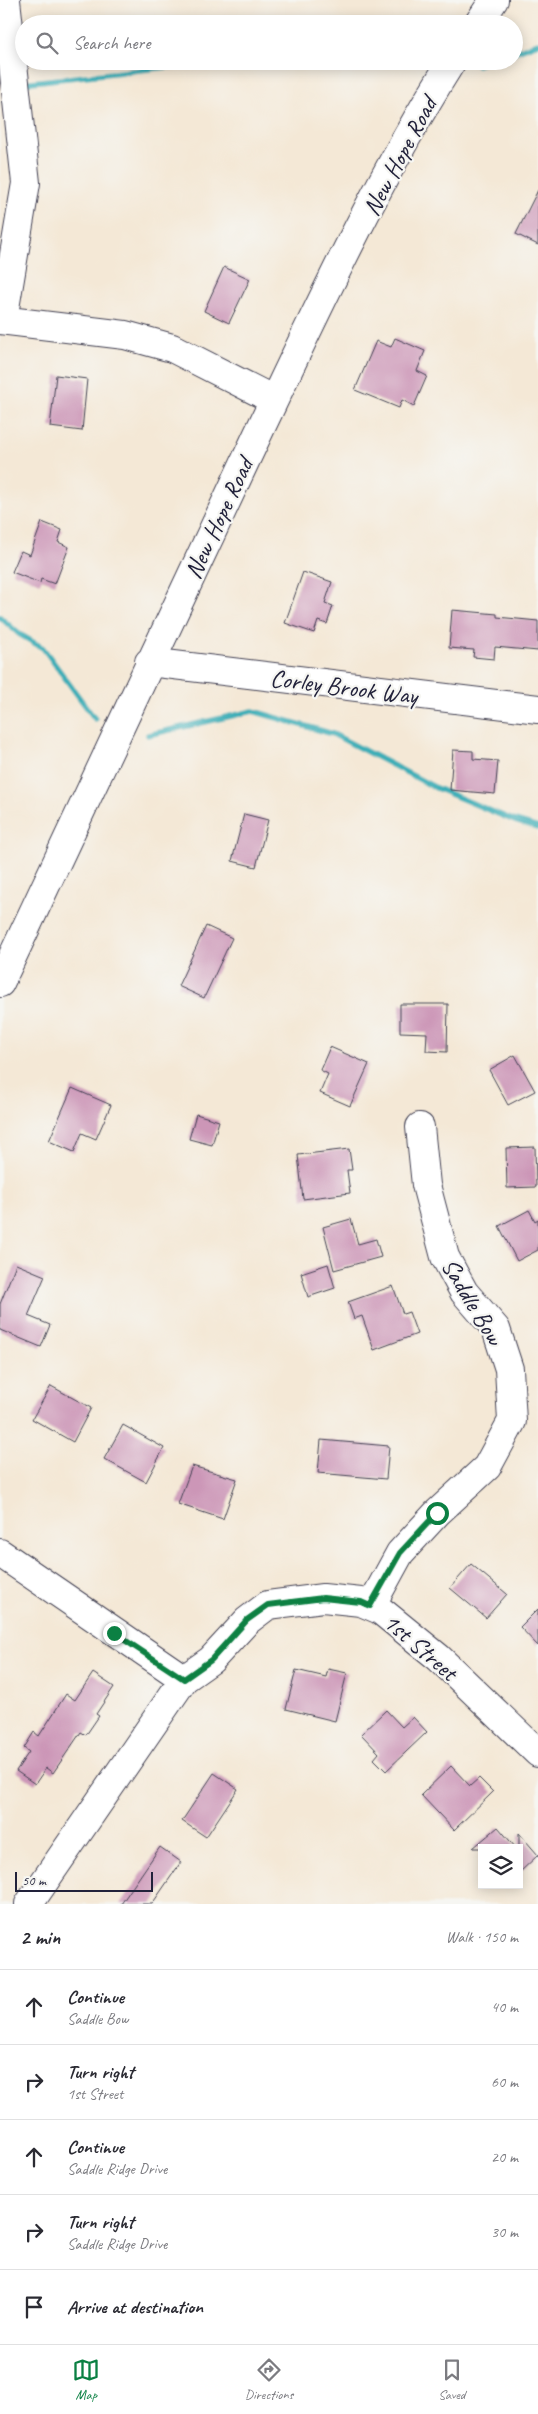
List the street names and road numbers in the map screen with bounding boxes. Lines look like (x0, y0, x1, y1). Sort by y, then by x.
street label: New Hope Road (355, 89, 446, 221)
street label: New Hope Road (177, 450, 262, 584)
street label: Corley Brook Way (269, 662, 422, 712)
street label: Saddle Bow (434, 1252, 512, 1353)
street label: 1st Street (377, 1606, 466, 1689)

